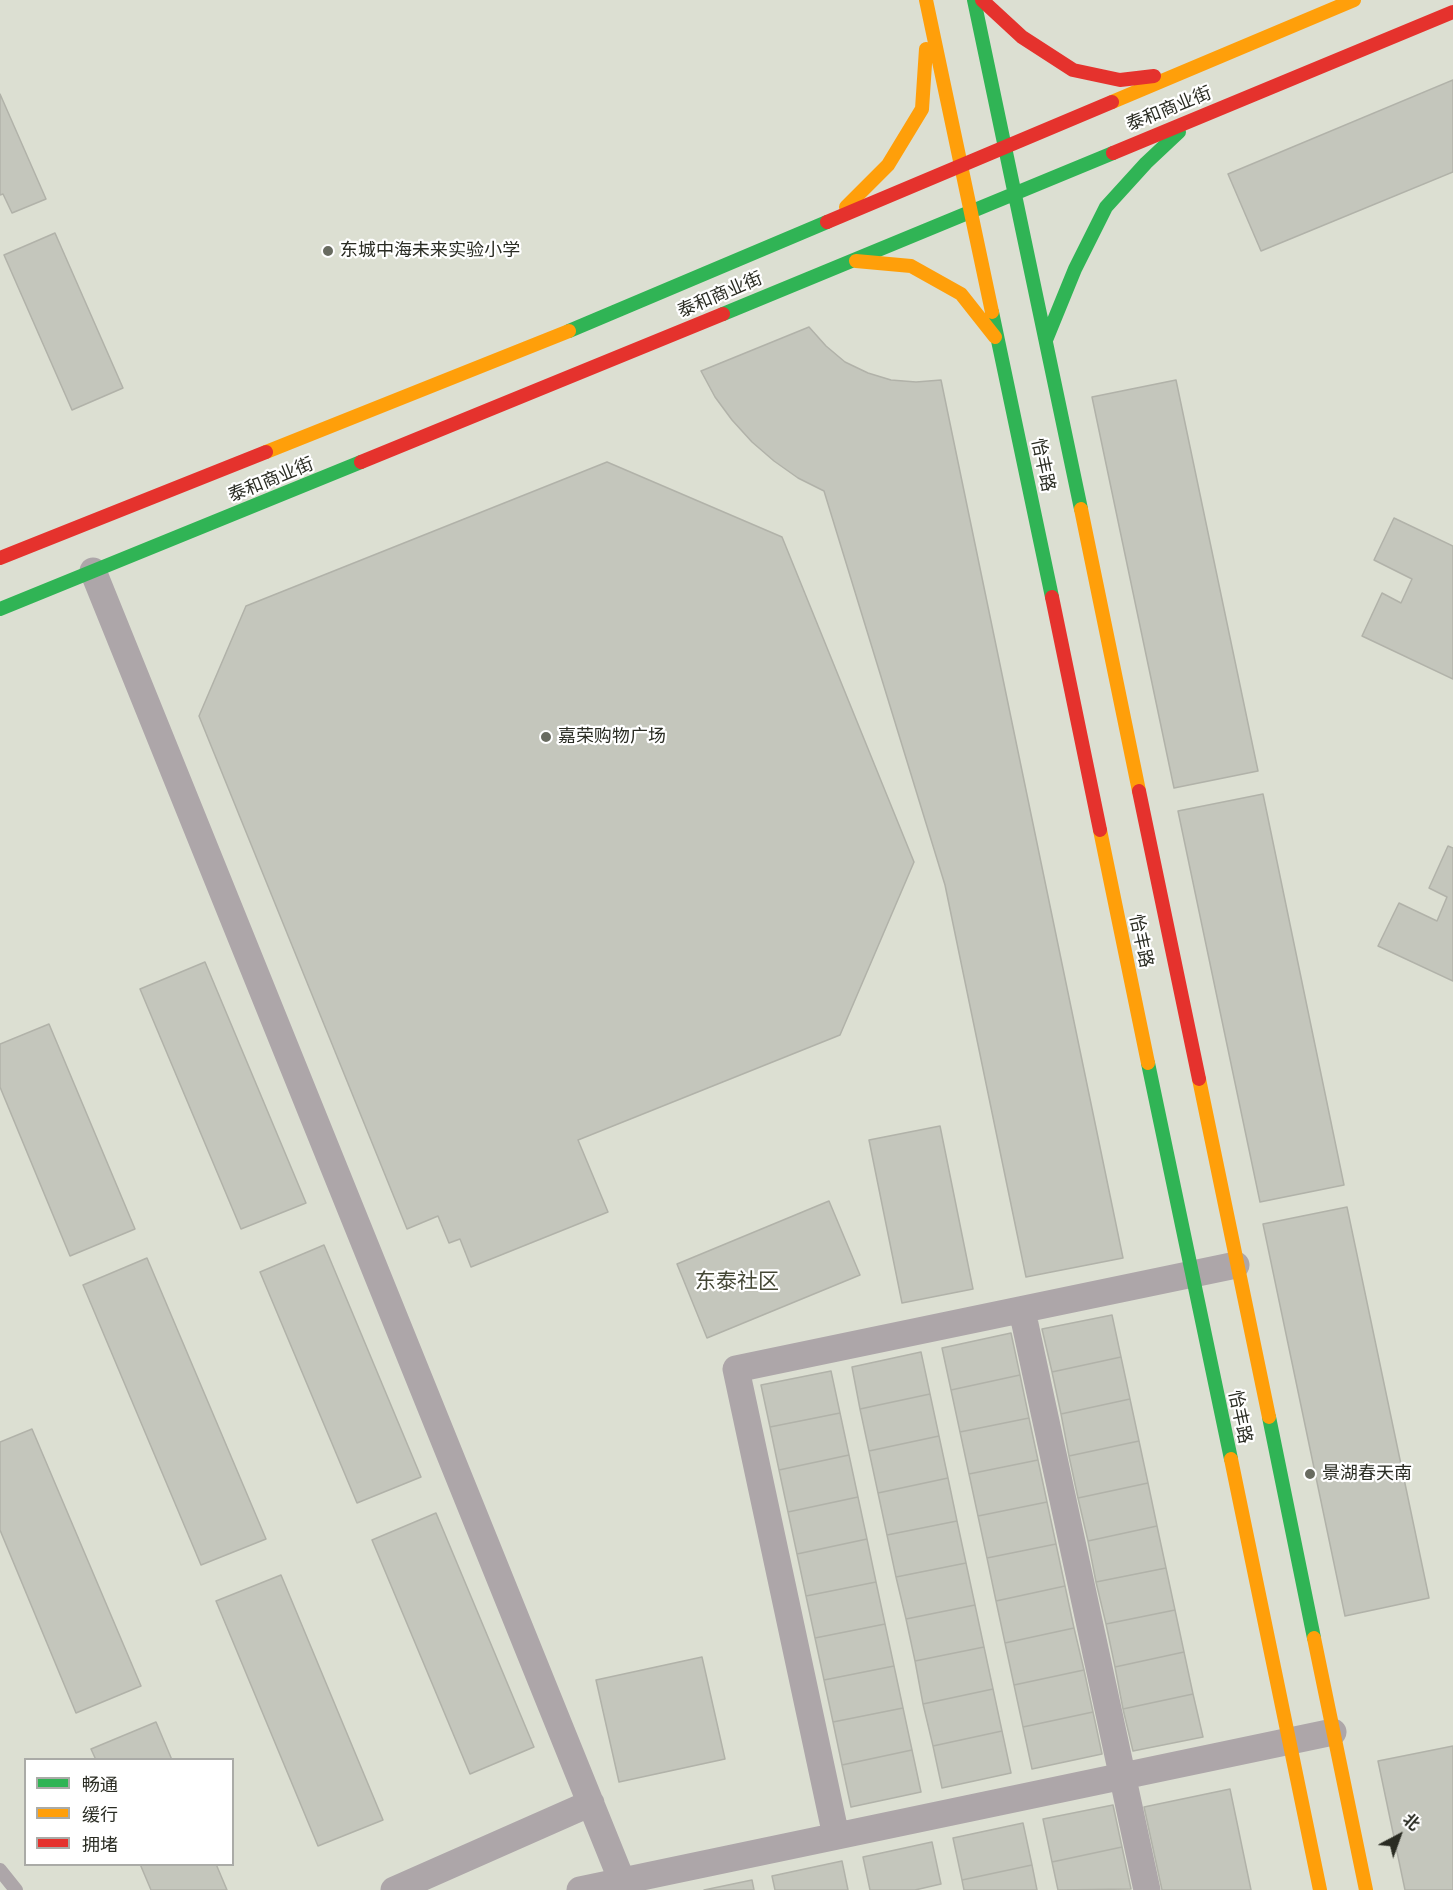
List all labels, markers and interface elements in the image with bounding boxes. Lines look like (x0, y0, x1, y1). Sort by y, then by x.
street label: 泰和商业街 (1123, 82, 1215, 136)
place label: 东城中海未来实验小学 (340, 240, 520, 262)
marker: 东城中海未来实验小学 (321, 244, 335, 258)
street label: 泰和商业街 (674, 267, 766, 323)
street label: 怡丰路 (1027, 436, 1059, 494)
street label: 泰和商业街 (225, 453, 317, 507)
place label: 嘉荣购物广场 (558, 726, 666, 748)
marker: 嘉荣购物广场 (539, 730, 553, 744)
street label: 怡丰路 (1125, 912, 1157, 970)
district label: 东泰社区 (695, 1269, 779, 1295)
street label: 怡丰路 (1224, 1388, 1256, 1446)
place label: 景湖春天南 (1322, 1463, 1412, 1485)
marker: 景湖春天南 (1303, 1467, 1317, 1481)
legend (24, 1758, 234, 1866)
text: 畅通 (82, 1777, 118, 1795)
north arrow (1369, 1806, 1429, 1866)
text: 缓行 (82, 1807, 118, 1825)
text: 北 (1400, 1811, 1422, 1834)
text: 拥堵 (82, 1837, 118, 1855)

